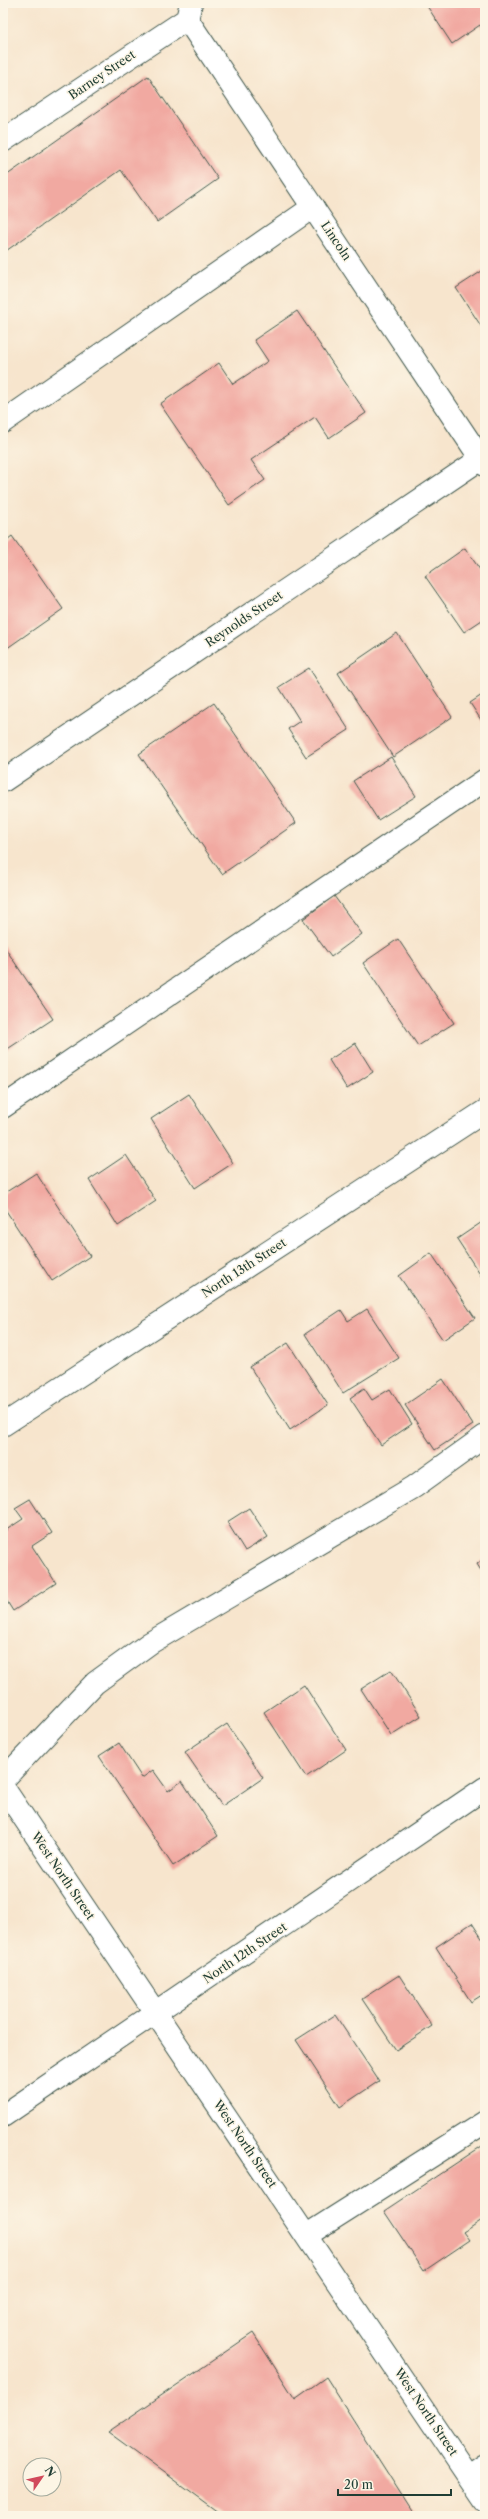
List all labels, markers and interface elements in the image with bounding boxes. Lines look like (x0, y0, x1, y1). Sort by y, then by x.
street label: Barney Street (65, 46, 139, 102)
street label: Lincoln (318, 218, 355, 263)
street label: Reynolds Street (202, 587, 286, 650)
street label: North 13th Street (199, 1234, 289, 1300)
street label: West North Street (28, 1828, 99, 1923)
street label: North 12th Street (200, 1919, 290, 1986)
street label: West North Street (210, 2096, 281, 2191)
street label: West North Street (391, 2364, 462, 2459)
north arrow (22, 2457, 62, 2497)
text: N (42, 2464, 59, 2480)
scale bar (338, 2471, 451, 2497)
text: 20 m (344, 2477, 373, 2492)

